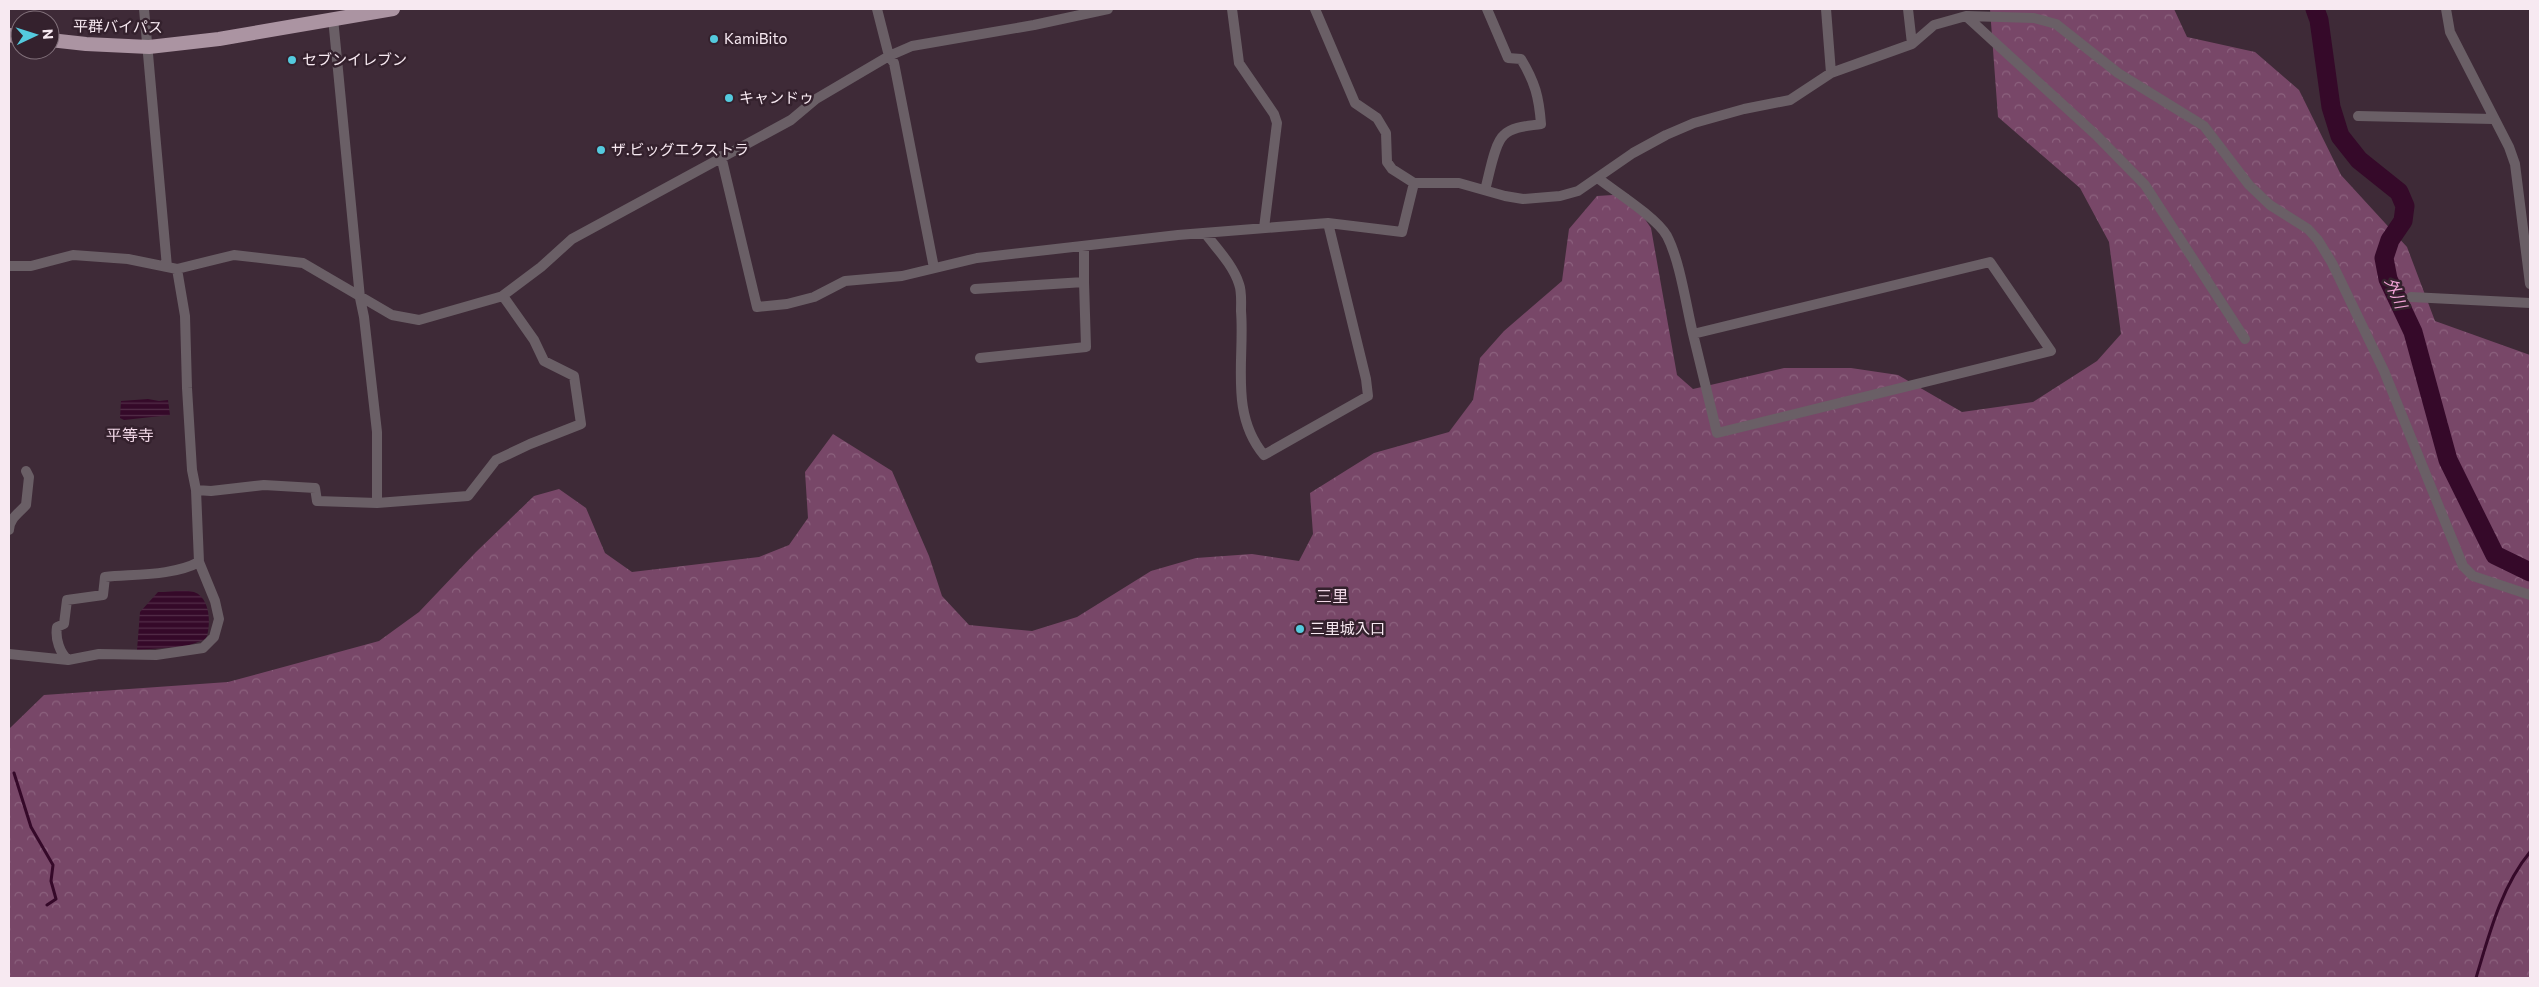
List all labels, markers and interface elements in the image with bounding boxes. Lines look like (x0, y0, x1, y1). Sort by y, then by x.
north arrow (10, 10, 60, 60)
street label: 平群バイパス (73, 16, 163, 36)
text: N (40, 28, 57, 40)
place label: KamiBito (724, 29, 787, 47)
marker: KamiBito (708, 33, 720, 45)
place label: セブンイレブン (302, 50, 407, 68)
marker: セブンイレブン (286, 54, 298, 66)
place label: キャンドゥ (739, 88, 814, 106)
marker: キャンドゥ (723, 92, 735, 104)
place label: ザ.ビッグエクストラ (611, 140, 749, 158)
marker: ザ.ビッグエクストラ (595, 144, 607, 156)
water label: 外川 (2381, 274, 2412, 313)
district label: 平等寺 (106, 425, 154, 444)
district label: 三里 (1316, 586, 1348, 605)
place label: 三里城入口 (1310, 619, 1385, 637)
marker: 三里城入口 (1294, 623, 1306, 635)

